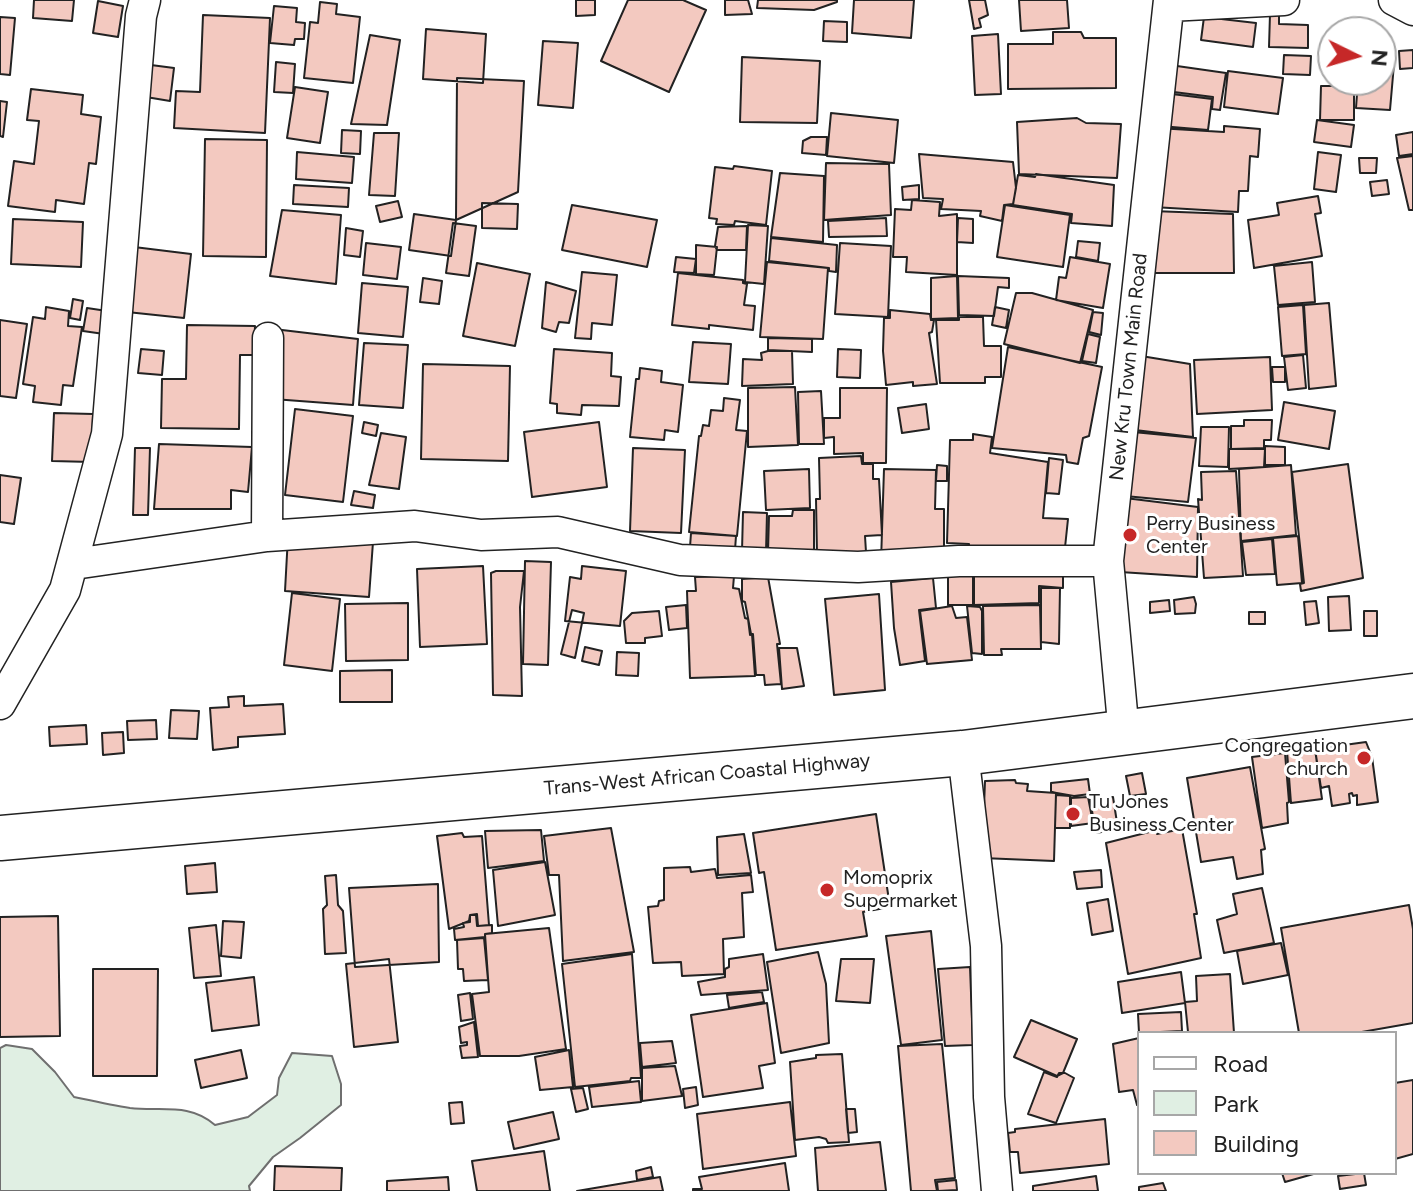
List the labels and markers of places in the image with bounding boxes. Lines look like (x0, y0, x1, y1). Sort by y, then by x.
place label: Perry Business Center (1146, 512, 1275, 559)
marker: Perry Business Center (1121, 526, 1139, 544)
place label: Congregation church (1225, 734, 1348, 781)
marker: Congregation church (1355, 749, 1373, 767)
place label: Tu Jones Business Center (1089, 790, 1234, 837)
marker: Tu Jones Business Center (1064, 805, 1082, 823)
place label: Momoprix Supermarket (843, 866, 958, 913)
marker: Momoprix Supermarket (818, 881, 836, 899)

